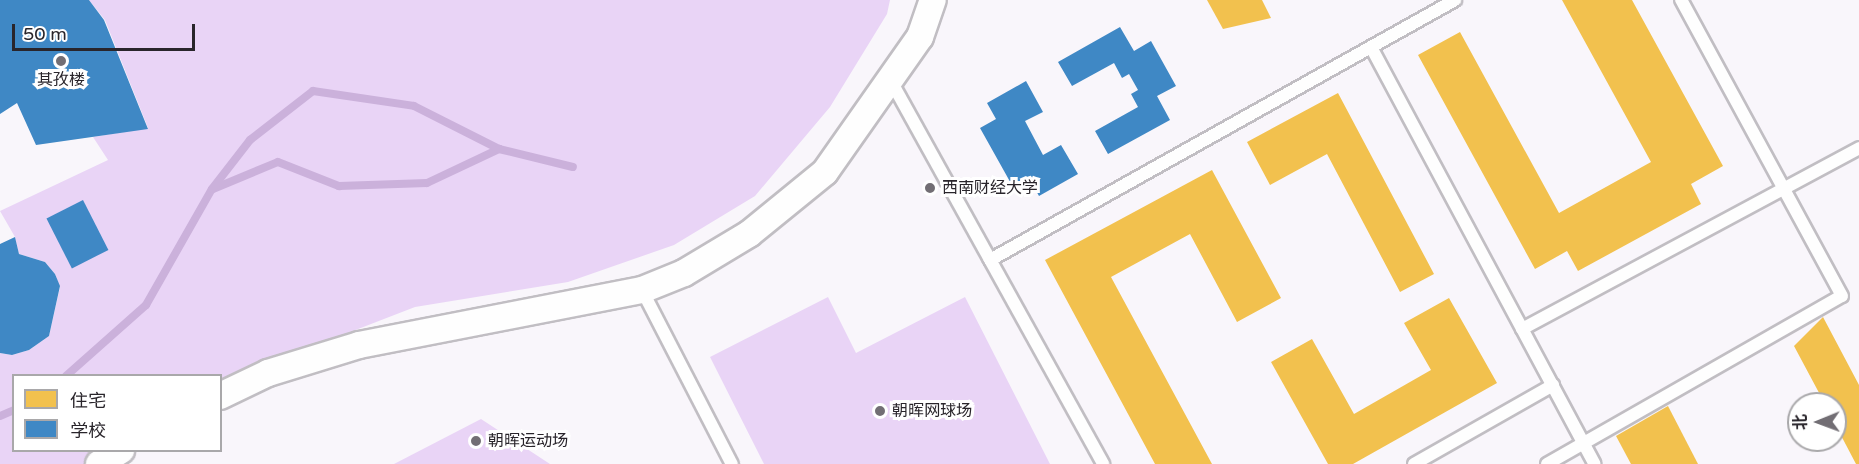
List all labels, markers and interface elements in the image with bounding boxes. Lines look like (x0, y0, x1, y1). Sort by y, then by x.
scale bar (15, 12, 198, 50)
text: 50 m (23, 23, 67, 45)
marker: 其孜楼 (54, 54, 68, 68)
place label: 其孜楼 (37, 70, 85, 90)
place label: 西南财经大学 (942, 178, 1038, 198)
marker: 西南财经大学 (923, 181, 937, 195)
legend (12, 374, 222, 452)
text: 住宅 (70, 390, 106, 412)
north arrow (1787, 392, 1847, 452)
place label: 朝晖网球场 (892, 401, 972, 421)
marker: 朝晖网球场 (873, 404, 887, 418)
text: 北 (1791, 414, 1811, 430)
text: 学校 (70, 420, 106, 442)
place label: 朝晖运动场 (488, 431, 568, 451)
marker: 朝晖运动场 (469, 434, 483, 448)

